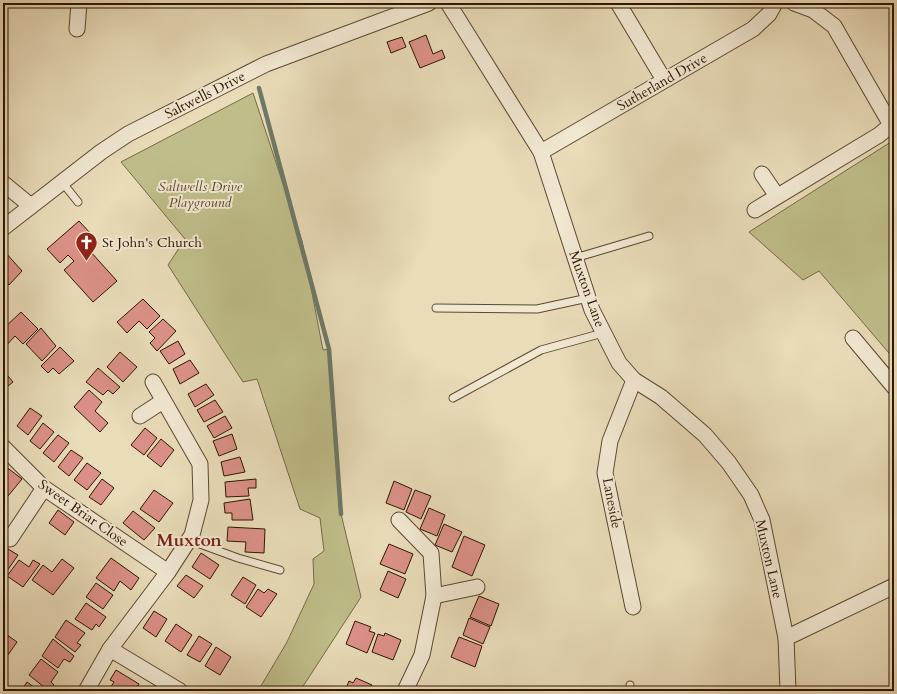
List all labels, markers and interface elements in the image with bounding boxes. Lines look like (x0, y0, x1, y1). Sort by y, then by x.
street label: Sutherland Drive (614, 49, 710, 115)
street label: Saltwells Drive (161, 67, 249, 123)
park label: Saltwells Drive Playground (158, 177, 243, 212)
church icon: St John's Church (73, 229, 99, 262)
place label: St John's Church (102, 233, 202, 252)
street label: Muxton Lane (564, 248, 610, 330)
street label: Sweet Briar Close (34, 475, 132, 551)
street label: Laneside (598, 476, 626, 530)
street label: Muxton Lane (751, 518, 787, 600)
district label: Muxton (156, 528, 222, 553)

